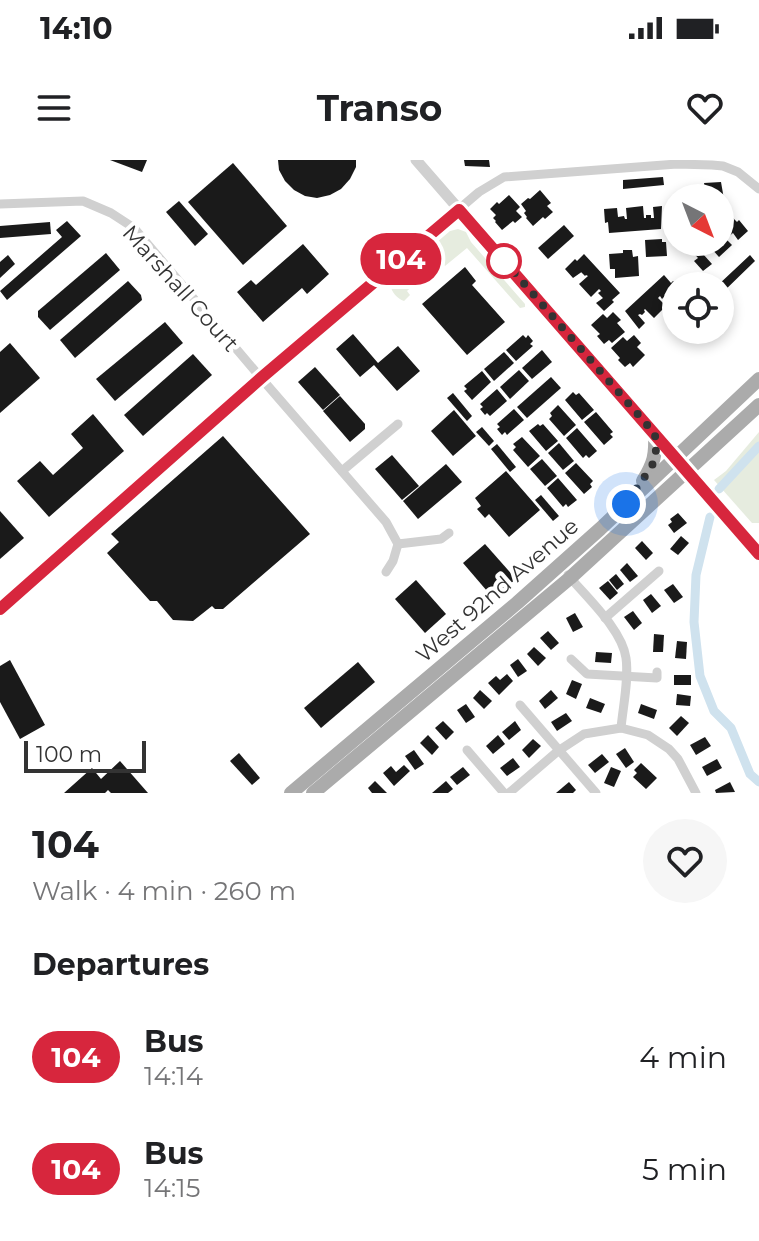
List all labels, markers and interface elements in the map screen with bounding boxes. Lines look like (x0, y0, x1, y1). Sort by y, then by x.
text: 14:10 (40, 10, 113, 47)
icon: menu (32, 86, 76, 130)
text: Transo (317, 86, 442, 130)
icon: heart (683, 86, 727, 130)
north arrow (662, 184, 734, 256)
map controls (662, 184, 734, 344)
street label: Marshall Court (117, 220, 244, 357)
line badge: 104 (355, 233, 447, 285)
text: 104 (376, 242, 426, 276)
unlabelled marker (487, 244, 521, 278)
button: locate (662, 272, 734, 344)
your location (606, 484, 646, 524)
street label: West 92nd Avenue (411, 512, 584, 668)
scale bar (24, 737, 146, 773)
text: 100 m (36, 741, 102, 768)
button: heart (643, 819, 727, 903)
text: 104 (32, 821, 99, 868)
text: Walk · 4 min · 260 m (32, 875, 296, 907)
text: Departures (32, 946, 209, 983)
text: Bus (144, 1023, 204, 1060)
text: 4 min (639, 1039, 727, 1076)
text: 104 (51, 1040, 101, 1074)
text: 14:14 (144, 1060, 203, 1092)
text: Bus (144, 1135, 204, 1172)
text: 5 min (642, 1151, 727, 1188)
text: 104 (51, 1152, 101, 1186)
text: 14:15 (144, 1172, 200, 1204)

